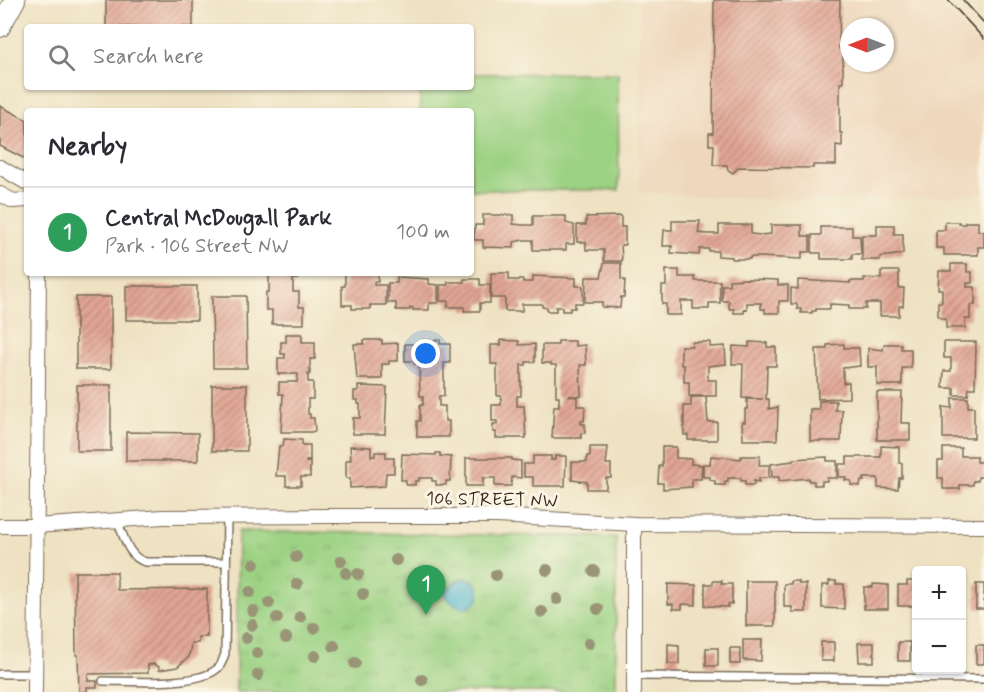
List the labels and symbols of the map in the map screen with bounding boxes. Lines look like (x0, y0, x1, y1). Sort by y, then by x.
north arrow (840, 18, 894, 72)
your location (411, 339, 440, 368)
street label: 106 STREET NW (426, 487, 558, 513)
pin: 1 (406, 566, 446, 615)

